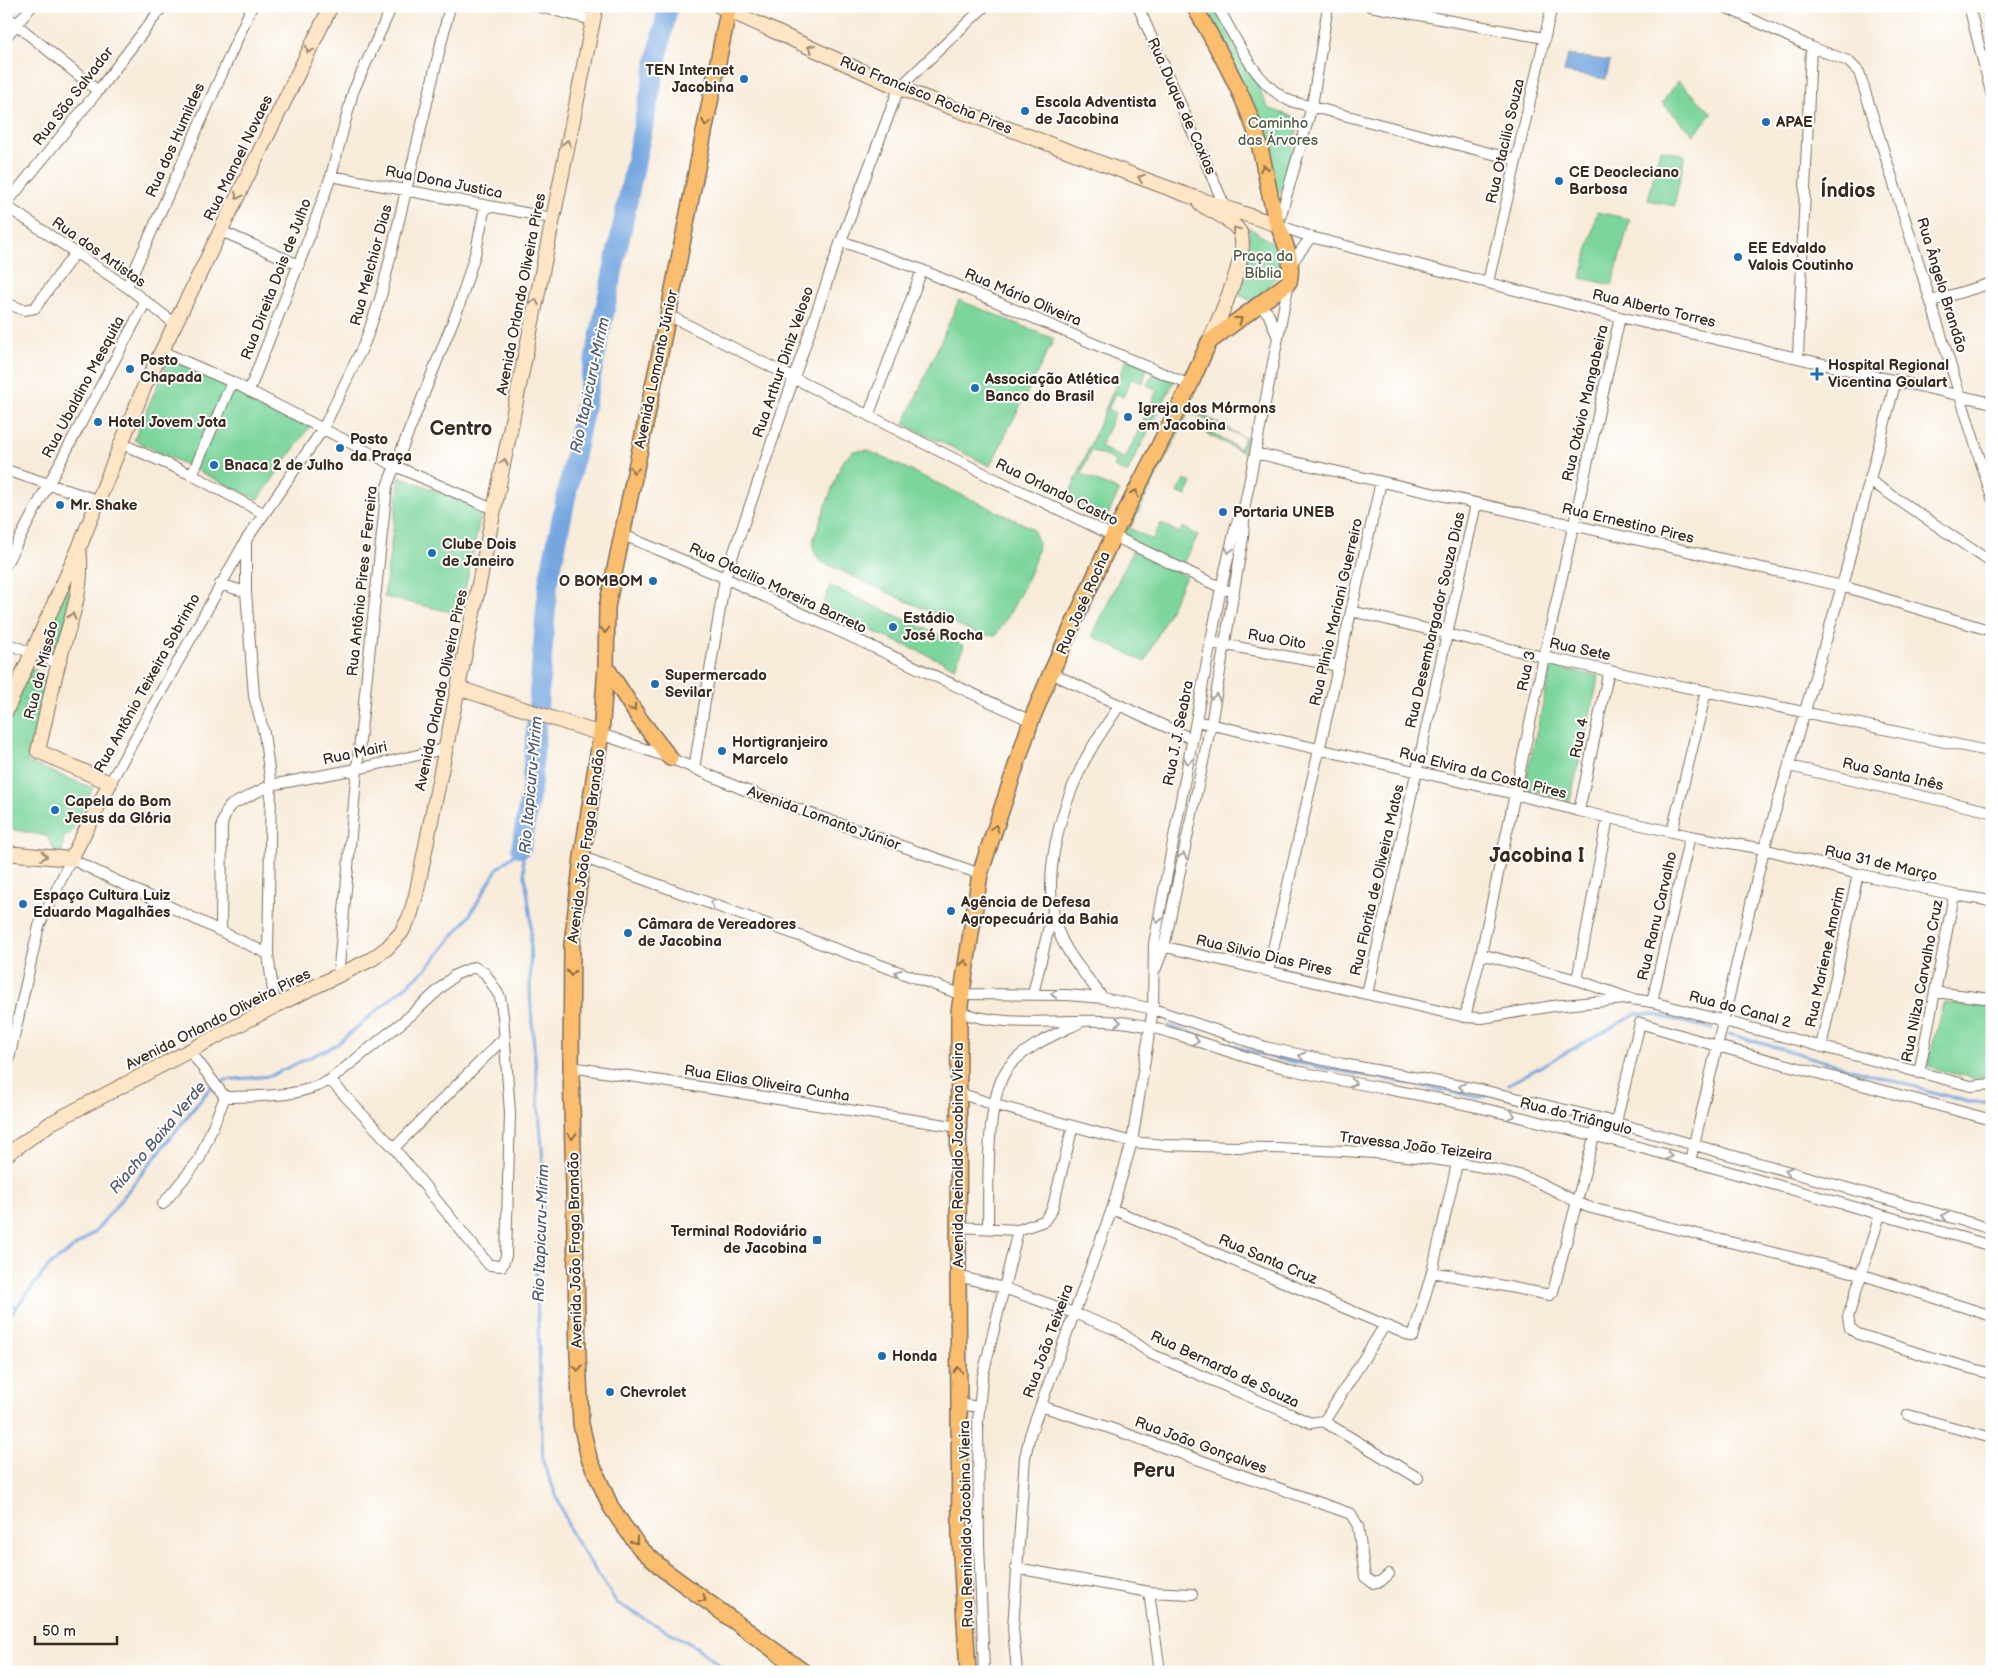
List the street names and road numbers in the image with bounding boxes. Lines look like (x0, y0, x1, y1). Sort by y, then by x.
street label: Rua Duque de Caxias (1143, 35, 1221, 178)
street label: Rua São Salvador (29, 43, 118, 149)
street label: Rua Francisco Rocha Pires (837, 52, 1015, 139)
street label: Rua Otacilio Souza (1482, 77, 1529, 205)
street label: Rua dos Humildes (142, 79, 209, 201)
street label: Rua Manoel Novaes (200, 92, 277, 224)
street label: Rua Dona Justica (384, 162, 504, 203)
street label: Avenida Orlando Oliveira Pires (493, 191, 551, 397)
street label: Rua Direita Dois de Julho (237, 196, 316, 363)
street label: Rua Melchior Dias (346, 202, 397, 328)
street label: Rua dos Artistas (48, 213, 150, 292)
street label: Rua Ângelo Brandão (1912, 215, 1971, 355)
street label: Rua Mário Oliveira (961, 264, 1084, 331)
street label: Rua Arthur Diniz Veloso (749, 284, 818, 440)
street label: Rua Alberto Torres (1590, 285, 1718, 332)
street label: Avenida Lomanto Júnior (630, 287, 683, 450)
street label: Rua Ubaldino Mesquita (38, 313, 129, 462)
street label: Rua Otávio Mangabeira (1558, 323, 1613, 483)
street label: Rua Orlando Castro (992, 454, 1121, 530)
street label: Rua Antônio Pires e Ferreira (343, 485, 382, 677)
street label: Rua Ernestino Pires (1560, 499, 1696, 548)
street label: Rua Desembargador Souza Dias (1401, 510, 1470, 730)
street label: Rua Plinio Mariani Guerreiro (1306, 516, 1367, 708)
street label: Rua Otacilio Moreira Barreto (686, 539, 870, 638)
street label: Rua José Rocha (1052, 549, 1115, 658)
street label: Avenida Orlando Oliveira Pires (411, 587, 472, 792)
street label: Rua Antônio Teixeira Sobrinho (90, 590, 205, 776)
street label: Rua da Missão (20, 619, 63, 721)
street label: Rua Oito (1246, 625, 1308, 654)
street label: Rua Sete (1547, 634, 1612, 665)
street label: Rua 3 (1513, 649, 1540, 693)
street label: Rua J. J. Seabra (1159, 679, 1198, 787)
street label: Rua 4 (1566, 716, 1593, 760)
street label: Rua Mairi (321, 737, 389, 770)
street label: Rua Elvira da Costa Pires (1397, 743, 1569, 804)
street label: Avenida João Fraga Brandão (563, 748, 610, 944)
street label: Rua Santa Inês (1840, 754, 1946, 796)
street label: Avenida Lomanto Júnior (745, 782, 904, 855)
street label: Rua Florita de Oliveira Matos (1346, 782, 1409, 978)
street label: Rua 31 de Março (1823, 841, 1939, 886)
street label: Rua Ranu Carvalho (1633, 850, 1682, 982)
street label: Rua Mariene Amorim (1801, 885, 1850, 1029)
street label: Rua Nilza Carvalho Cruz (1897, 897, 1948, 1064)
street label: Rua Silvio Dias Pires (1194, 931, 1334, 981)
street label: Avenida Orlando Oliveira Pires (122, 964, 314, 1075)
street label: Rua do Canal 2 (1687, 987, 1793, 1032)
street label: Avenida Reinaldo Jacobina Vieira (949, 1042, 968, 1268)
street label: Rua Elias Oliveira Cunha (683, 1061, 851, 1106)
street label: Rua do Triângulo (1518, 1093, 1634, 1140)
street label: Travessa João Teizeira (1338, 1128, 1493, 1165)
street label: Avenida João Fraga Brandão (564, 1152, 587, 1348)
street label: Rua Santa Cruz (1215, 1230, 1321, 1289)
street label: Rua João Teixeira (1019, 1282, 1078, 1401)
street label: Rua Bernardo de Souza (1147, 1327, 1302, 1412)
street label: Rua João Gonçalves (1132, 1413, 1270, 1478)
street label: Rua Reninaldo Jacobina Vieira (955, 1420, 978, 1628)

